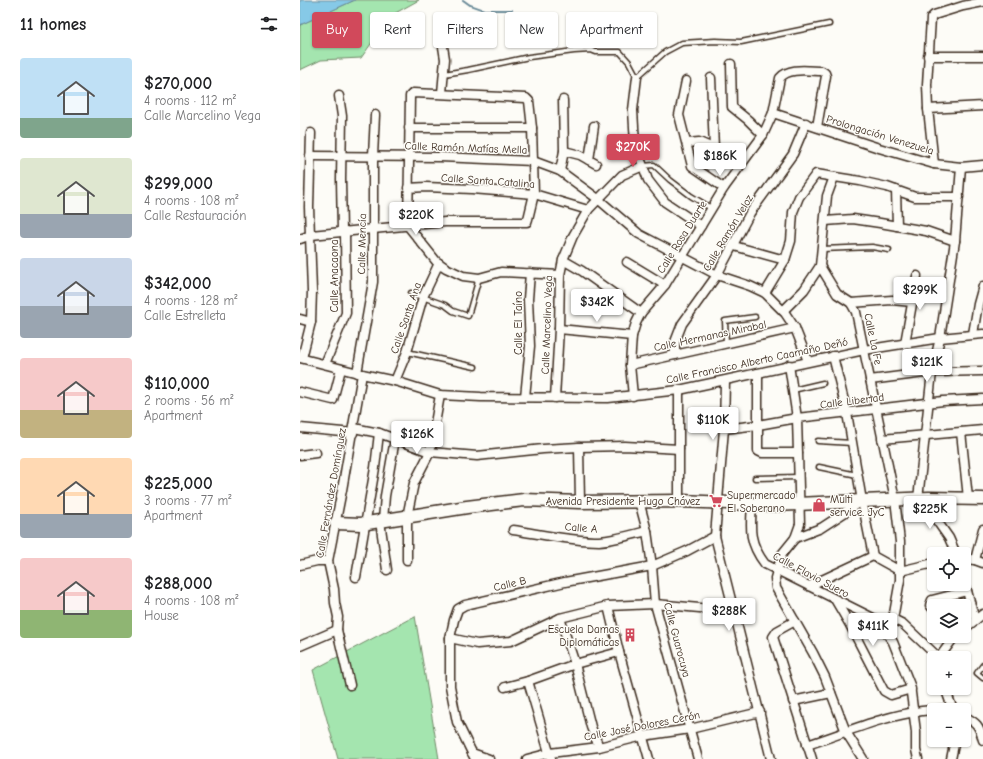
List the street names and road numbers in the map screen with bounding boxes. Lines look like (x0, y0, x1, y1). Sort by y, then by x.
street label: Prolongación Venezuela (825, 112, 935, 158)
street label: Calle Ramón Matías Mella (404, 139, 528, 157)
street label: Calle Santa Catalina (441, 171, 535, 191)
street label: Calle Ramón Veloz (700, 192, 756, 273)
street label: Calle Rosa Duarte (654, 198, 710, 276)
street label: Calle Mencía (355, 214, 369, 274)
street label: Calle Anacaona (328, 239, 341, 313)
street label: Calle Marcelino Vega (539, 275, 555, 375)
street label: Calle Santa Ana (388, 281, 424, 355)
street label: Calle El Taíno (512, 291, 525, 355)
street label: Calle La Fe (861, 312, 885, 366)
street label: Calle Hermanas Mirabal (653, 318, 767, 354)
street label: Calle Francisco Alberto Caamaño Deñó (665, 335, 849, 387)
street label: Calle Libertad (819, 391, 885, 411)
street label: Calle Fernández Domínguez (313, 427, 349, 559)
street label: Avenida Presidente Hugo Chávez (546, 495, 700, 508)
street label: Calle A (564, 520, 598, 536)
street label: Calle Flavio Suero (771, 549, 852, 601)
street label: Calle B (492, 574, 528, 594)
street label: Calle Guarocuya (661, 601, 693, 679)
street label: Calle José Dolores Cerón (583, 708, 701, 744)

